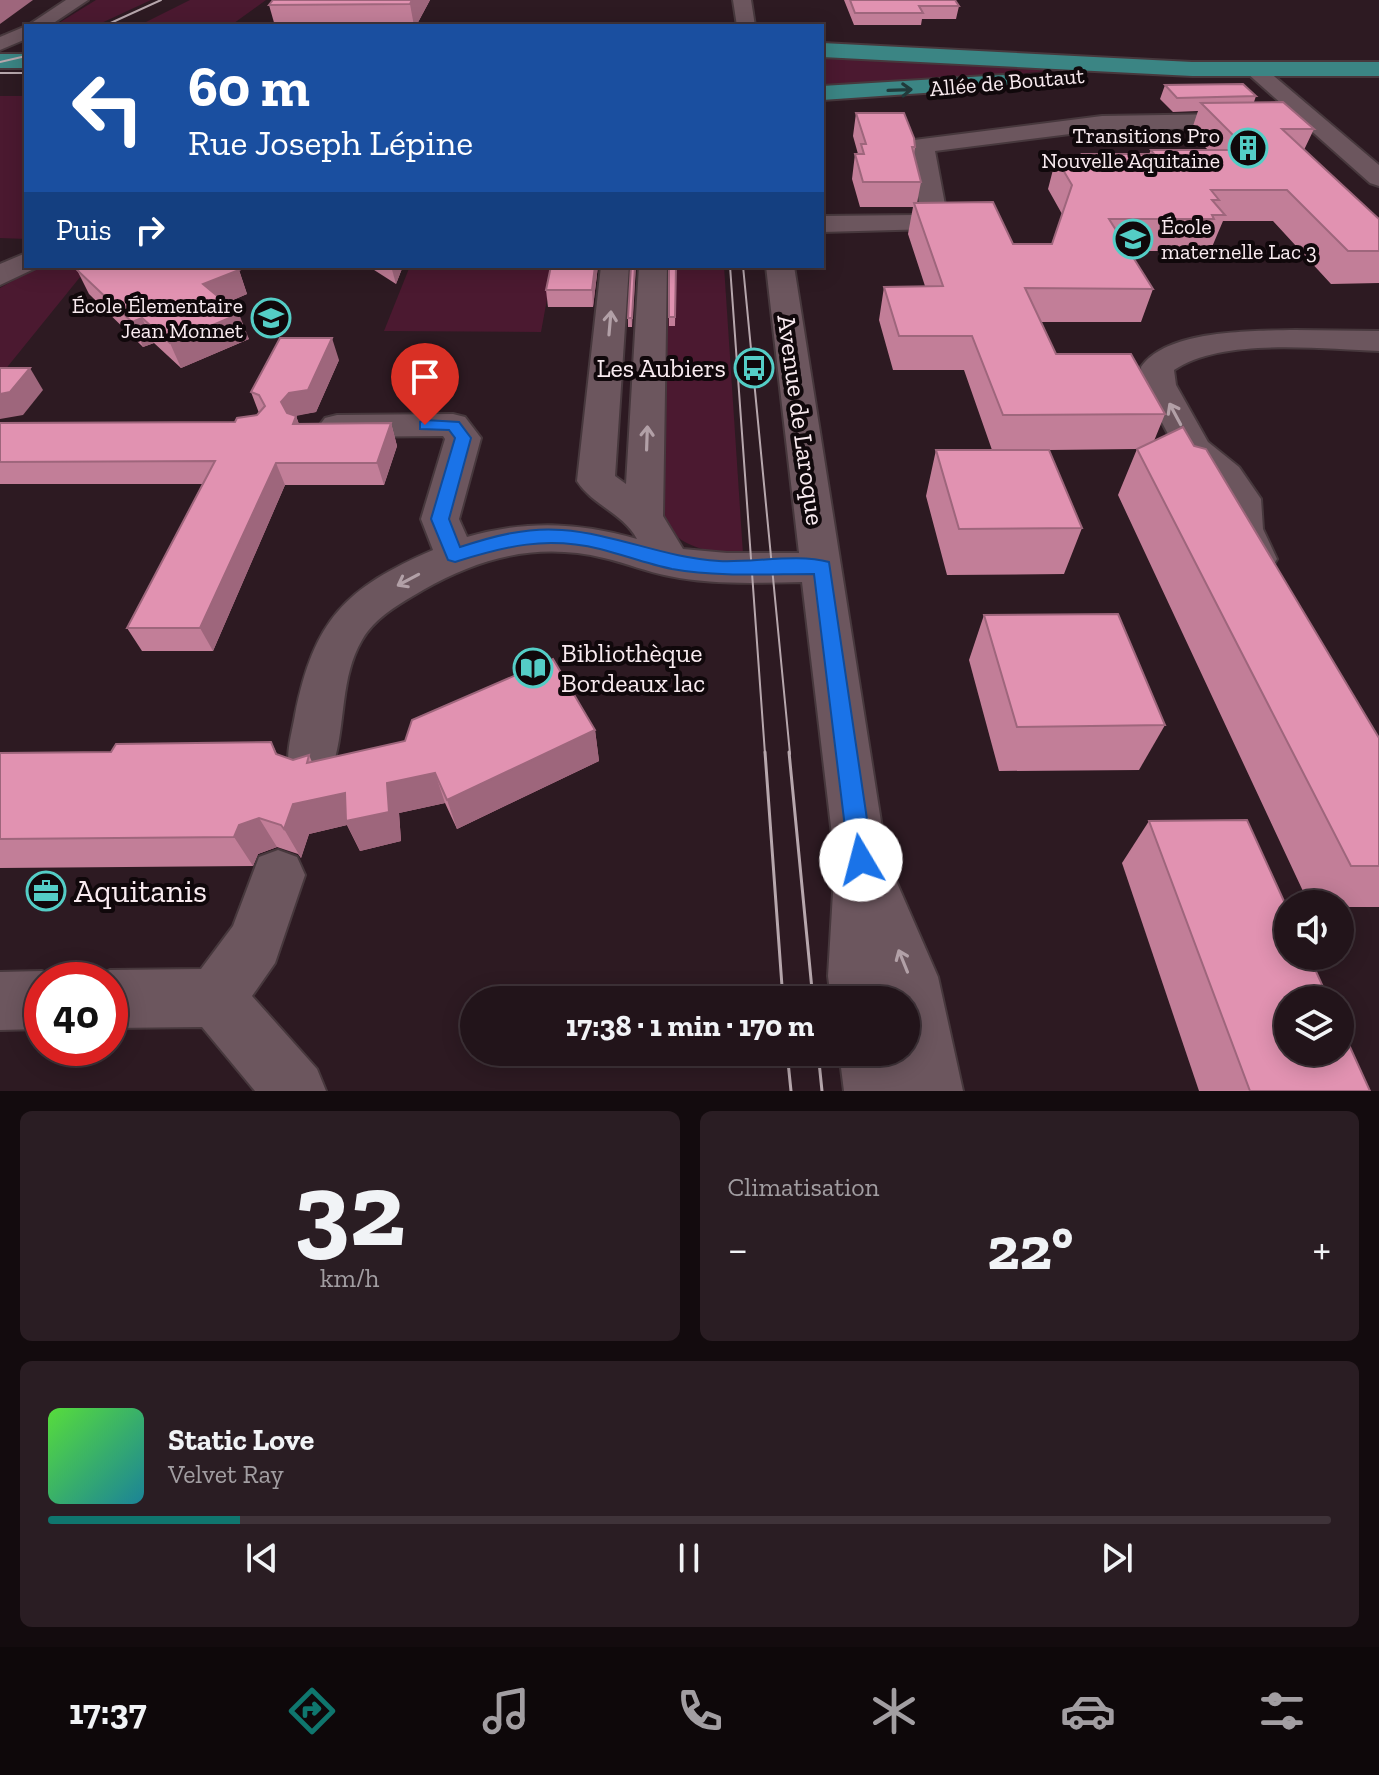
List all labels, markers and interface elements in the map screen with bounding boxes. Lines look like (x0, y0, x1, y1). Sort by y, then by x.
text: 60 m (188, 53, 310, 120)
icon: left (56, 56, 160, 160)
street label: Allée de Boutaut (928, 62, 1086, 102)
one-way arrow (886, 82, 913, 97)
text: Rue Joseph Lépine (188, 121, 473, 164)
place label: Transitions Pro Nouvelle Aquitaine (1041, 122, 1220, 174)
building icon: Transitions Pro Nouvelle Aquitaine (1227, 127, 1269, 169)
icon: right (128, 208, 172, 252)
text: Puis (56, 212, 112, 248)
place label: École maternelle Lac 3 (1161, 213, 1317, 265)
school or university icon: École maternelle Lac 3 (1112, 218, 1154, 260)
place label: École Élementaire Jean Monnet (72, 292, 244, 344)
school or university icon: École Élementaire Jean Monnet (250, 297, 292, 339)
one-way arrow (603, 310, 618, 337)
street label: Avenue de Laroque (770, 313, 832, 527)
pin (391, 343, 459, 425)
bus stop icon: Les Aubiers (733, 347, 775, 389)
place label: Les Aubiers (596, 352, 726, 384)
icon: arrive (403, 355, 447, 399)
one-way arrow (1167, 403, 1182, 427)
one-way arrow (639, 425, 654, 452)
one-way arrow (396, 573, 420, 589)
place label: Bibliothèque Bordeaux lac (561, 637, 705, 699)
library icon: Bibliothèque Bordeaux lac (512, 647, 554, 689)
position arrow (819, 818, 903, 902)
office icon: Aquitanis (25, 870, 67, 912)
place label: Aquitanis (74, 872, 207, 910)
map controls (1274, 890, 1354, 1066)
button: sound (1274, 890, 1354, 970)
one-way arrow (894, 949, 909, 974)
speed limit sign: 40 (24, 962, 128, 1066)
button: layers (1274, 986, 1354, 1066)
text: 17:38 · 1 min · 170 m (566, 1008, 814, 1044)
text: 32 (294, 1147, 405, 1272)
text: Climatisation (728, 1171, 880, 1203)
text: 22° (987, 1212, 1073, 1284)
text: − (728, 1222, 748, 1275)
text: + (1312, 1222, 1331, 1275)
text: km/h (320, 1262, 379, 1294)
text: Static Love (168, 1422, 314, 1458)
text: Velvet Ray (168, 1458, 284, 1490)
icon: previous (240, 1536, 284, 1580)
icon: pause (667, 1536, 711, 1580)
icon: next (1095, 1536, 1139, 1580)
icon: directions (284, 1683, 340, 1739)
icon: music (478, 1683, 534, 1739)
icon: phone (672, 1683, 728, 1739)
icon: climate (866, 1683, 922, 1739)
icon: car (1060, 1683, 1116, 1739)
icon: filters (1254, 1683, 1310, 1739)
text: 17:37 (69, 1690, 147, 1733)

